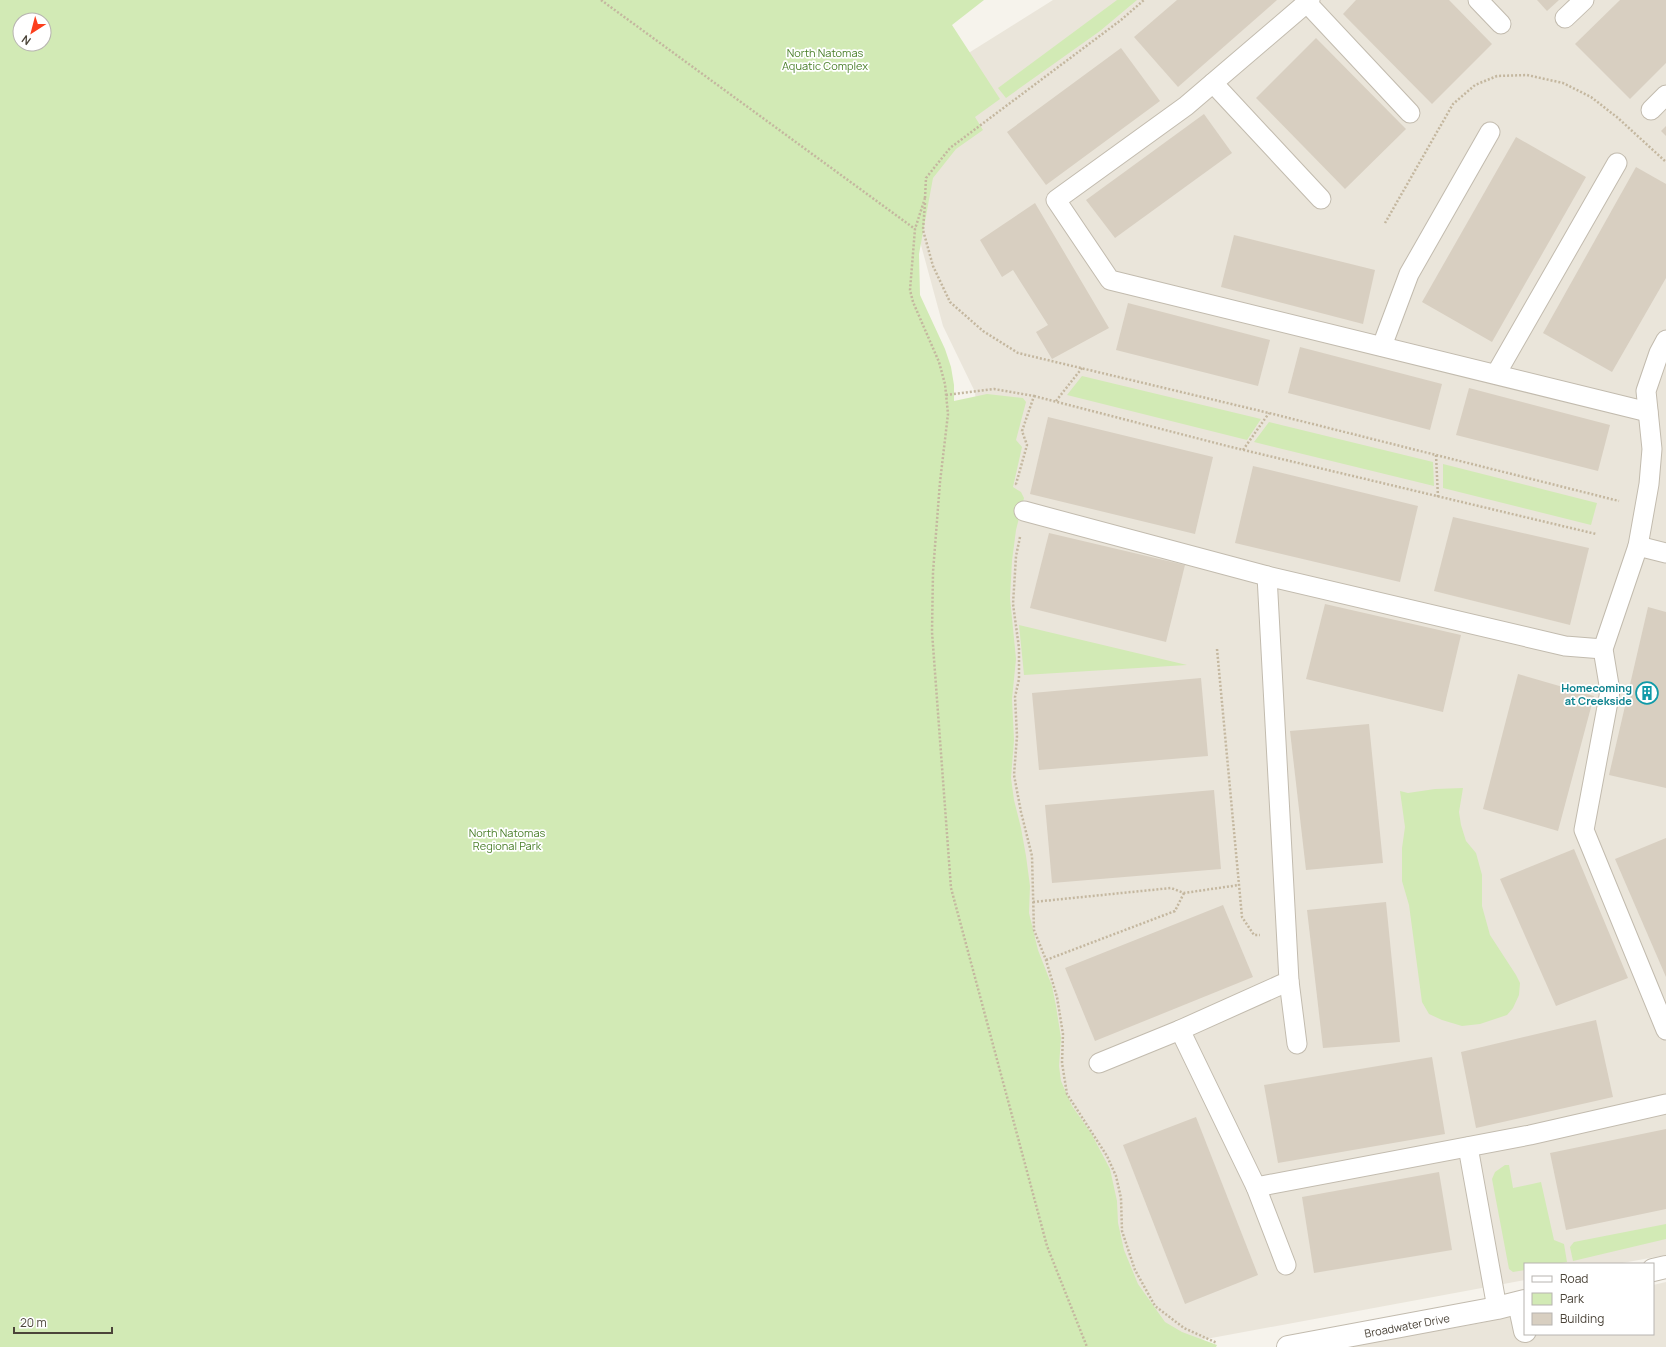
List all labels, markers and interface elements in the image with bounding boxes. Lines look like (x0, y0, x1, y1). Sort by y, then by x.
north arrow (12, 12, 52, 52)
text: N (18, 32, 33, 49)
park label: North Natomas Aquatic Complex (782, 45, 868, 73)
place label: Homecoming at Creekside (1561, 680, 1632, 708)
building icon: Homecoming at Creekside (1634, 680, 1660, 706)
park label: North Natomas Regional Park (469, 825, 546, 853)
legend (1524, 1263, 1654, 1335)
text: Road (1560, 1270, 1588, 1287)
text: Park (1560, 1290, 1585, 1307)
scale bar (14, 1309, 112, 1335)
street label: Broadwater Drive (1363, 1309, 1451, 1340)
text: Building (1560, 1310, 1604, 1327)
text: 20 m (20, 1314, 47, 1331)

